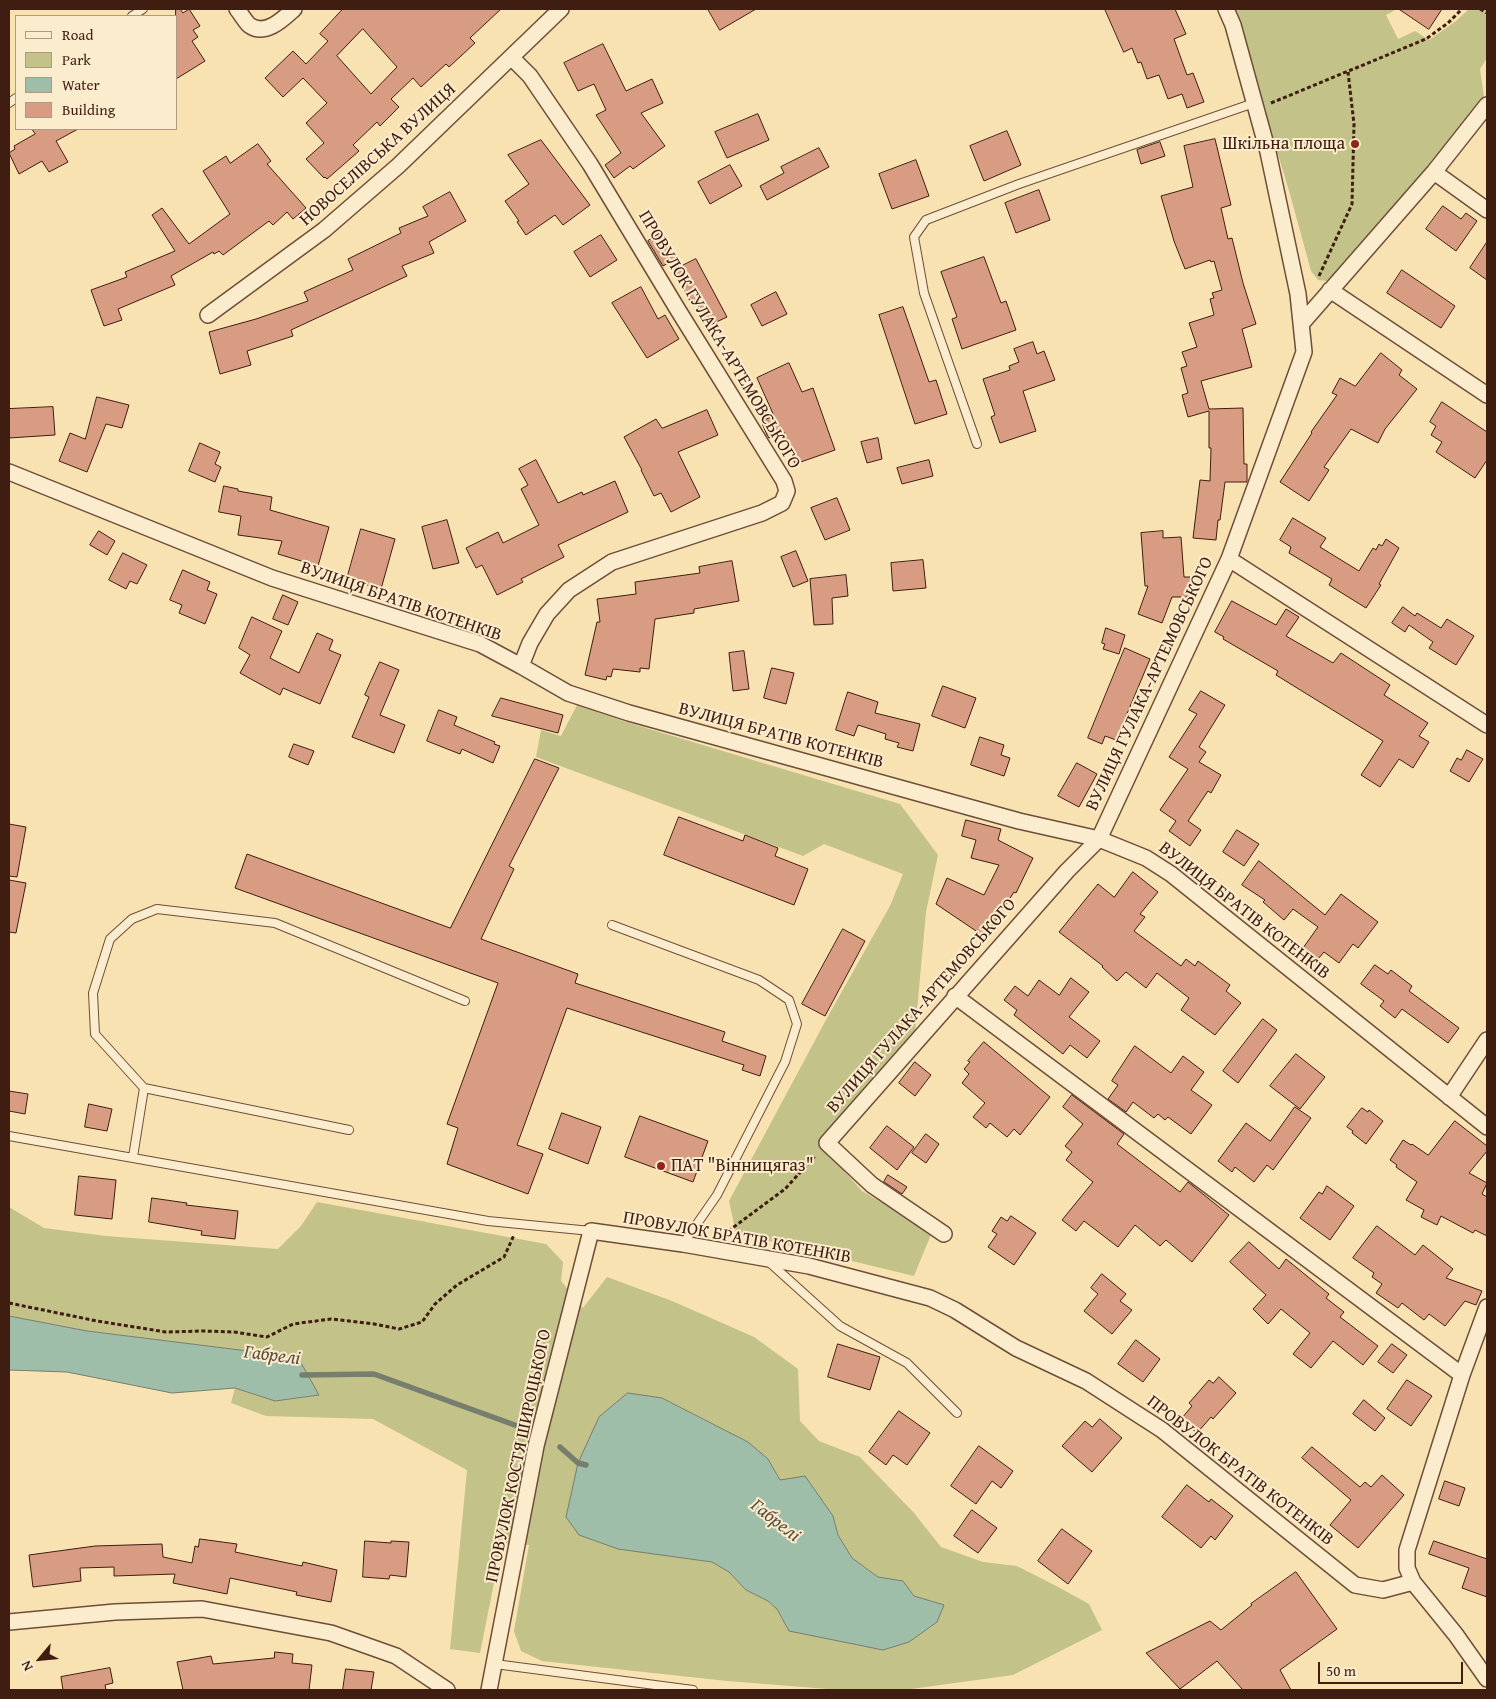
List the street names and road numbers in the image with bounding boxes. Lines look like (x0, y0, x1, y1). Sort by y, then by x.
street label: НОВОСЕЛІВСЬКА ВУЛИЦЯ (295, 79, 461, 231)
street label: ПРОВУЛОК ГУЛАКА-АРТЕМОВСЬКОГО (633, 207, 805, 473)
street label: ВУЛИЦЯ ГУЛАКА-АРТЕМОВСЬКОГО (1082, 554, 1218, 814)
street label: ВУЛИЦЯ БРАТІВ КОТЕНКІВ (298, 557, 504, 647)
street label: ВУЛИЦЯ БРАТІВ КОТЕНКІВ (676, 698, 886, 774)
street label: ВУЛИЦЯ БРАТІВ КОТЕНКІВ (1154, 837, 1334, 985)
street label: ВУЛИЦЯ ГУЛАКА-АРТЕМОВСЬКОГО (823, 894, 1021, 1118)
street label: ПРОВУЛОК БРАТІВ КОТЕНКІВ (621, 1207, 853, 1269)
street label: ПРОВУЛОК КОСТЯ ШИРОЦЬКОГО (482, 1327, 556, 1585)
street label: ПРОВУЛОК БРАТІВ КОТЕНКІВ (1142, 1391, 1338, 1551)

